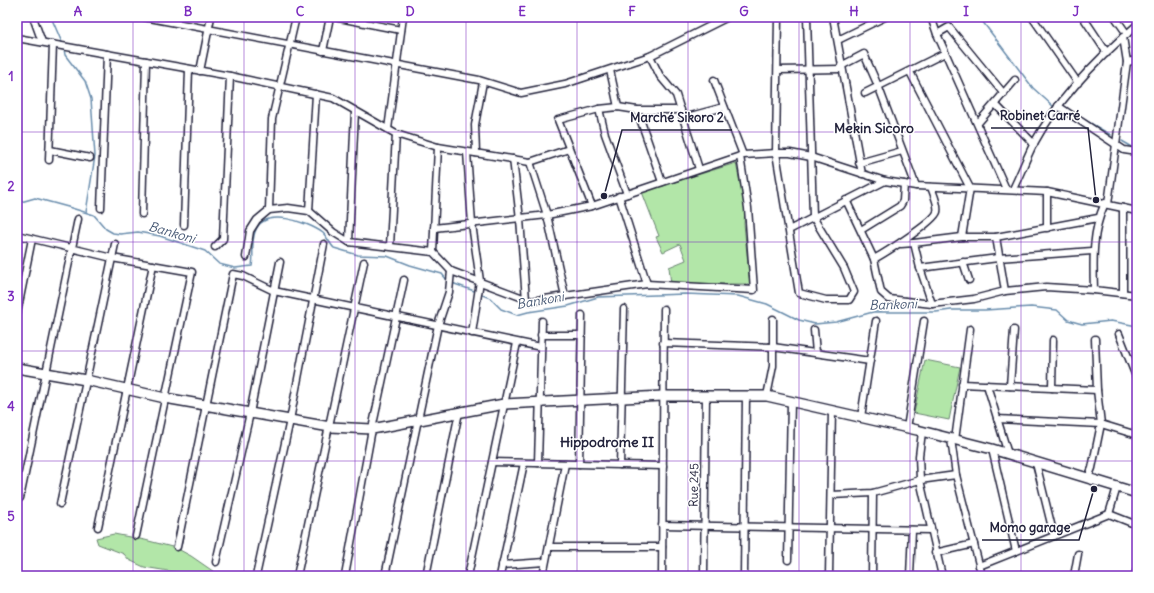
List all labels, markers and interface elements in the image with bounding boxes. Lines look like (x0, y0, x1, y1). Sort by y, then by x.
text: A (74, 3, 83, 20)
text: B (184, 3, 193, 20)
text: C (296, 3, 305, 20)
text: D (405, 3, 415, 20)
text: E (518, 3, 526, 20)
text: F (628, 3, 636, 20)
text: G (739, 3, 749, 20)
text: H (849, 3, 859, 20)
text: I (963, 3, 969, 20)
text: J (1073, 3, 1080, 20)
text: 1 (8, 68, 14, 85)
callout: Robinet Carré (991, 103, 1088, 128)
callout: Marché Sikoro 2 (622, 105, 732, 130)
text: Robinet Carré (1000, 107, 1080, 124)
text: Marché Sikoro 2 (630, 109, 724, 126)
district label: Mekin Sicoro (834, 119, 914, 137)
text: 2 (7, 178, 15, 195)
water label: Bankoni (147, 218, 199, 248)
text: 3 (7, 288, 15, 305)
water label: Bankoni (515, 288, 567, 313)
water label: Bankoni (869, 295, 919, 314)
text: 4 (7, 398, 15, 415)
district label: Hippodrome II (560, 433, 654, 451)
street label: Rue 245 (686, 463, 701, 507)
text: 5 (7, 508, 15, 525)
callout: Momo garage (982, 515, 1079, 540)
text: Momo garage (989, 519, 1071, 536)

